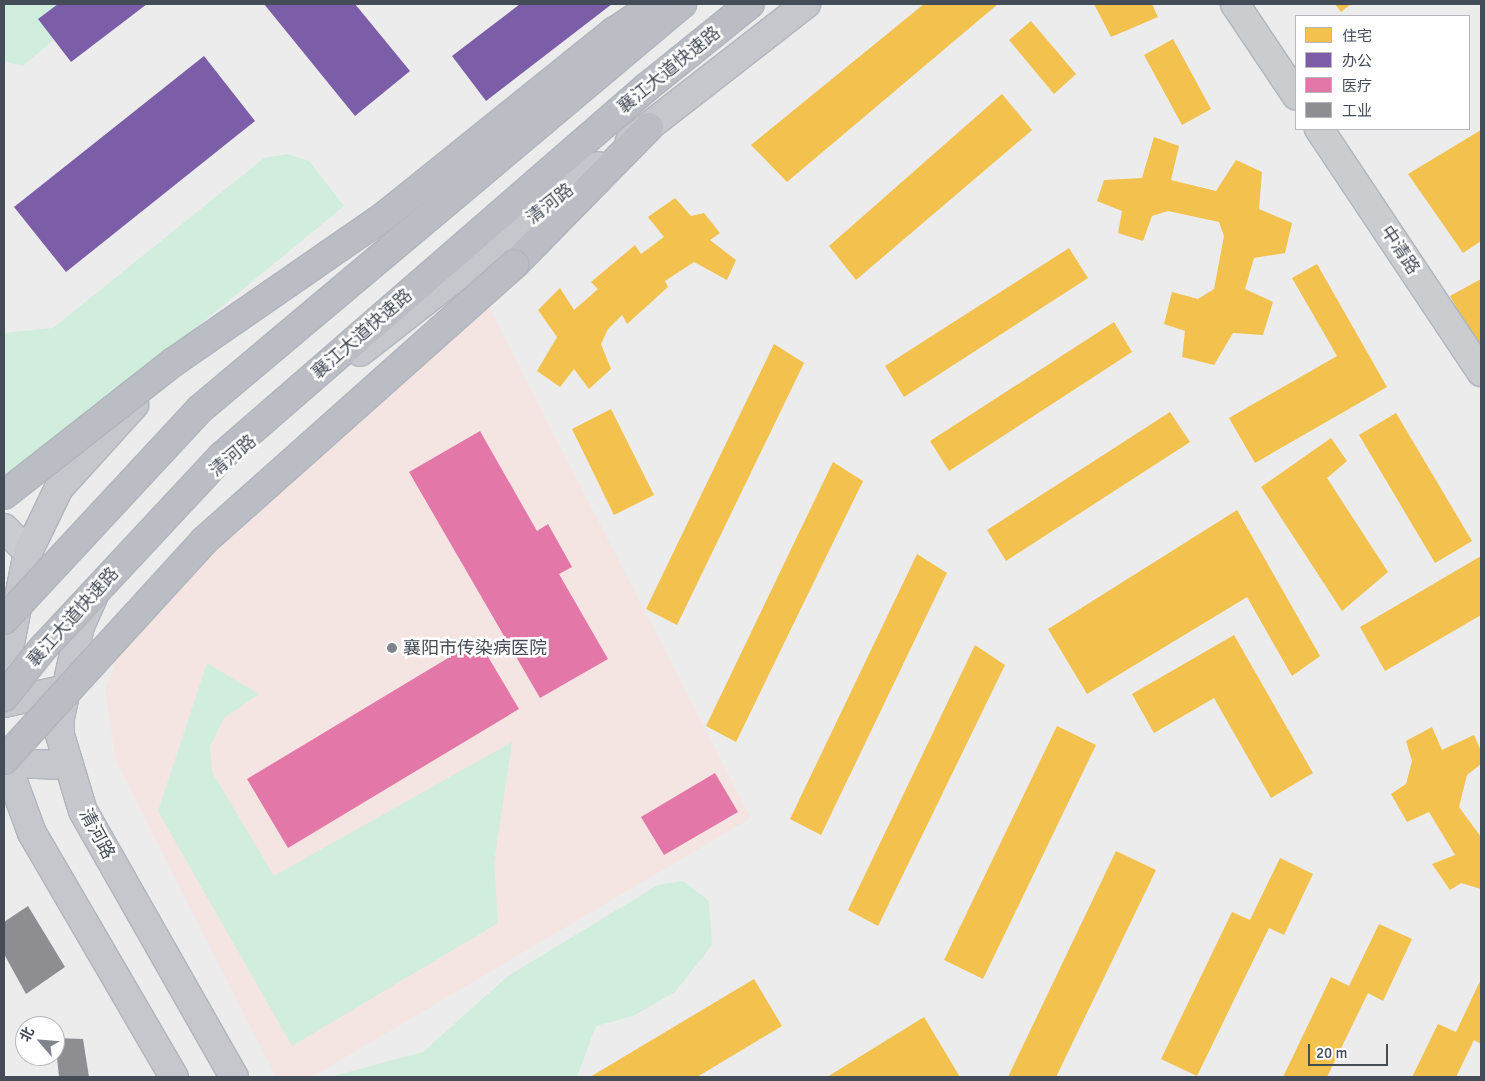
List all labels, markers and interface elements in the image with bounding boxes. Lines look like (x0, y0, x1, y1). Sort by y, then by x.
legend (1295, 15, 1470, 130)
street label: 襄江大道快速路 (613, 22, 725, 118)
text: 住宅 (1342, 27, 1372, 45)
text: 办公 (1342, 52, 1372, 70)
text: 医疗 (1342, 77, 1372, 95)
text: 工业 (1342, 102, 1372, 120)
street label: 清河路 (522, 179, 578, 229)
street label: 中清路 (1376, 222, 1424, 278)
street label: 襄江大道快速路 (307, 285, 417, 383)
street label: 清河路 (205, 430, 261, 482)
street label: 襄江大道快速路 (23, 563, 123, 671)
place label: 襄阳市传染病医院 (403, 637, 547, 659)
marker: 襄阳市传染病医院 (385, 641, 399, 655)
street label: 清河路 (75, 805, 119, 863)
north arrow (15, 1016, 65, 1066)
text: 北 (16, 1024, 38, 1045)
scale bar (1310, 1034, 1390, 1066)
text: 20 m (1316, 1044, 1347, 1062)

